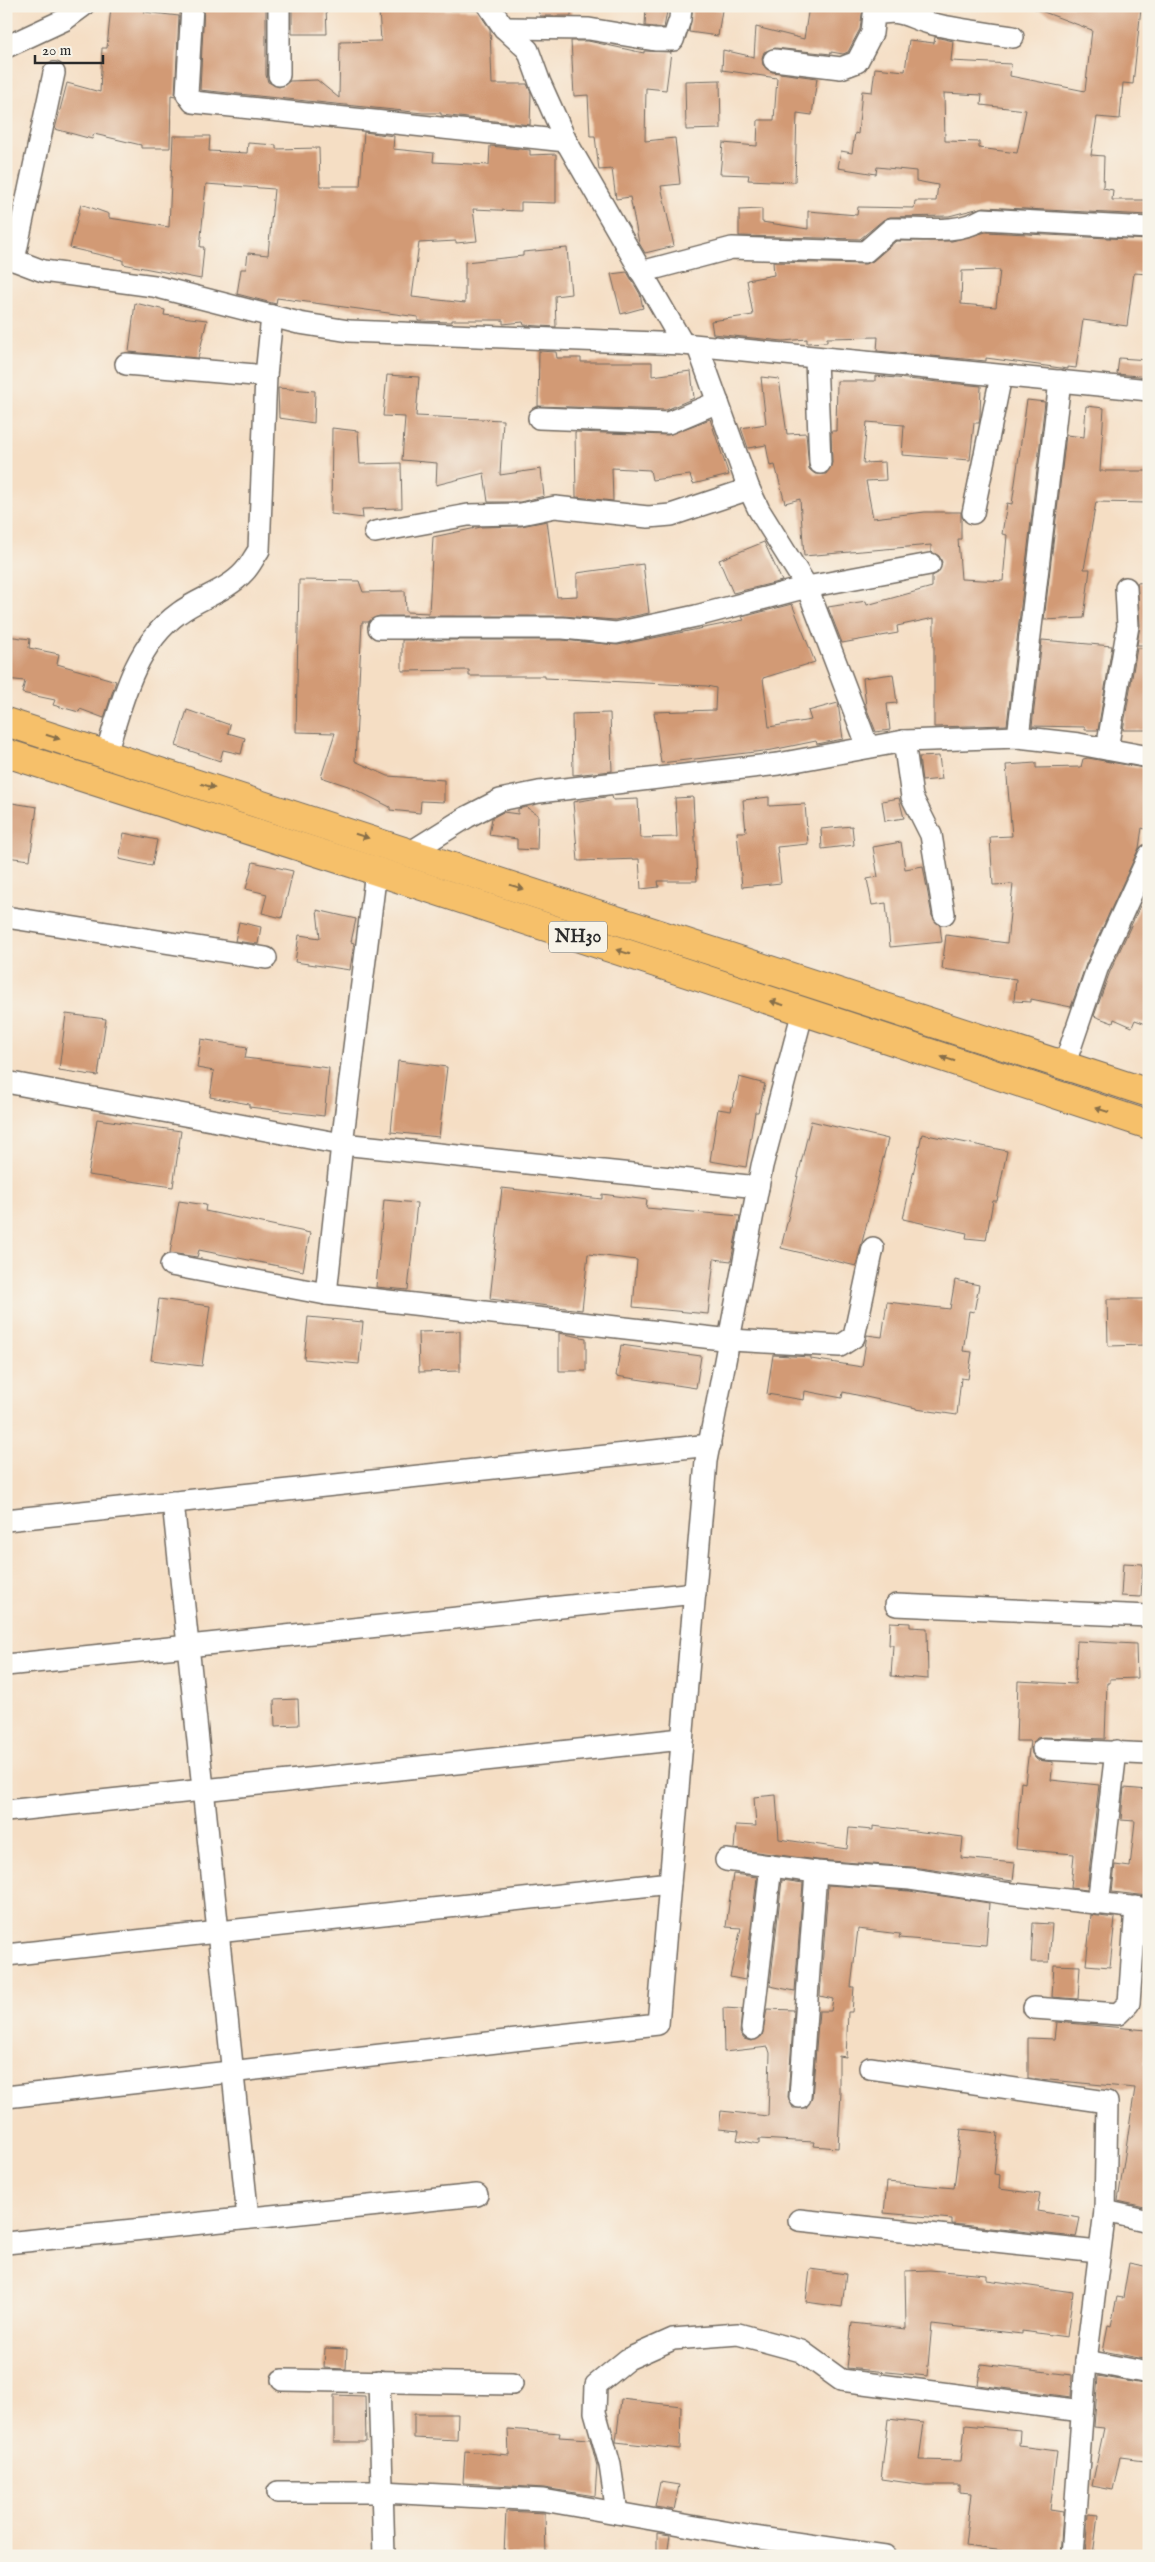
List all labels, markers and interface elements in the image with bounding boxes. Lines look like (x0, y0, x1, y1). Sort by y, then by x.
scale bar (35, 32, 102, 64)
text: 20 m (42, 41, 72, 60)
one-way arrow (45, 734, 60, 741)
one-way arrow (200, 783, 215, 790)
one-way arrow (355, 833, 370, 840)
one-way arrow (509, 883, 524, 891)
road number: NH30 (549, 922, 607, 952)
one-way arrow (615, 948, 630, 955)
one-way arrow (769, 998, 784, 1006)
one-way arrow (940, 1055, 955, 1063)
one-way arrow (1095, 1105, 1110, 1113)

